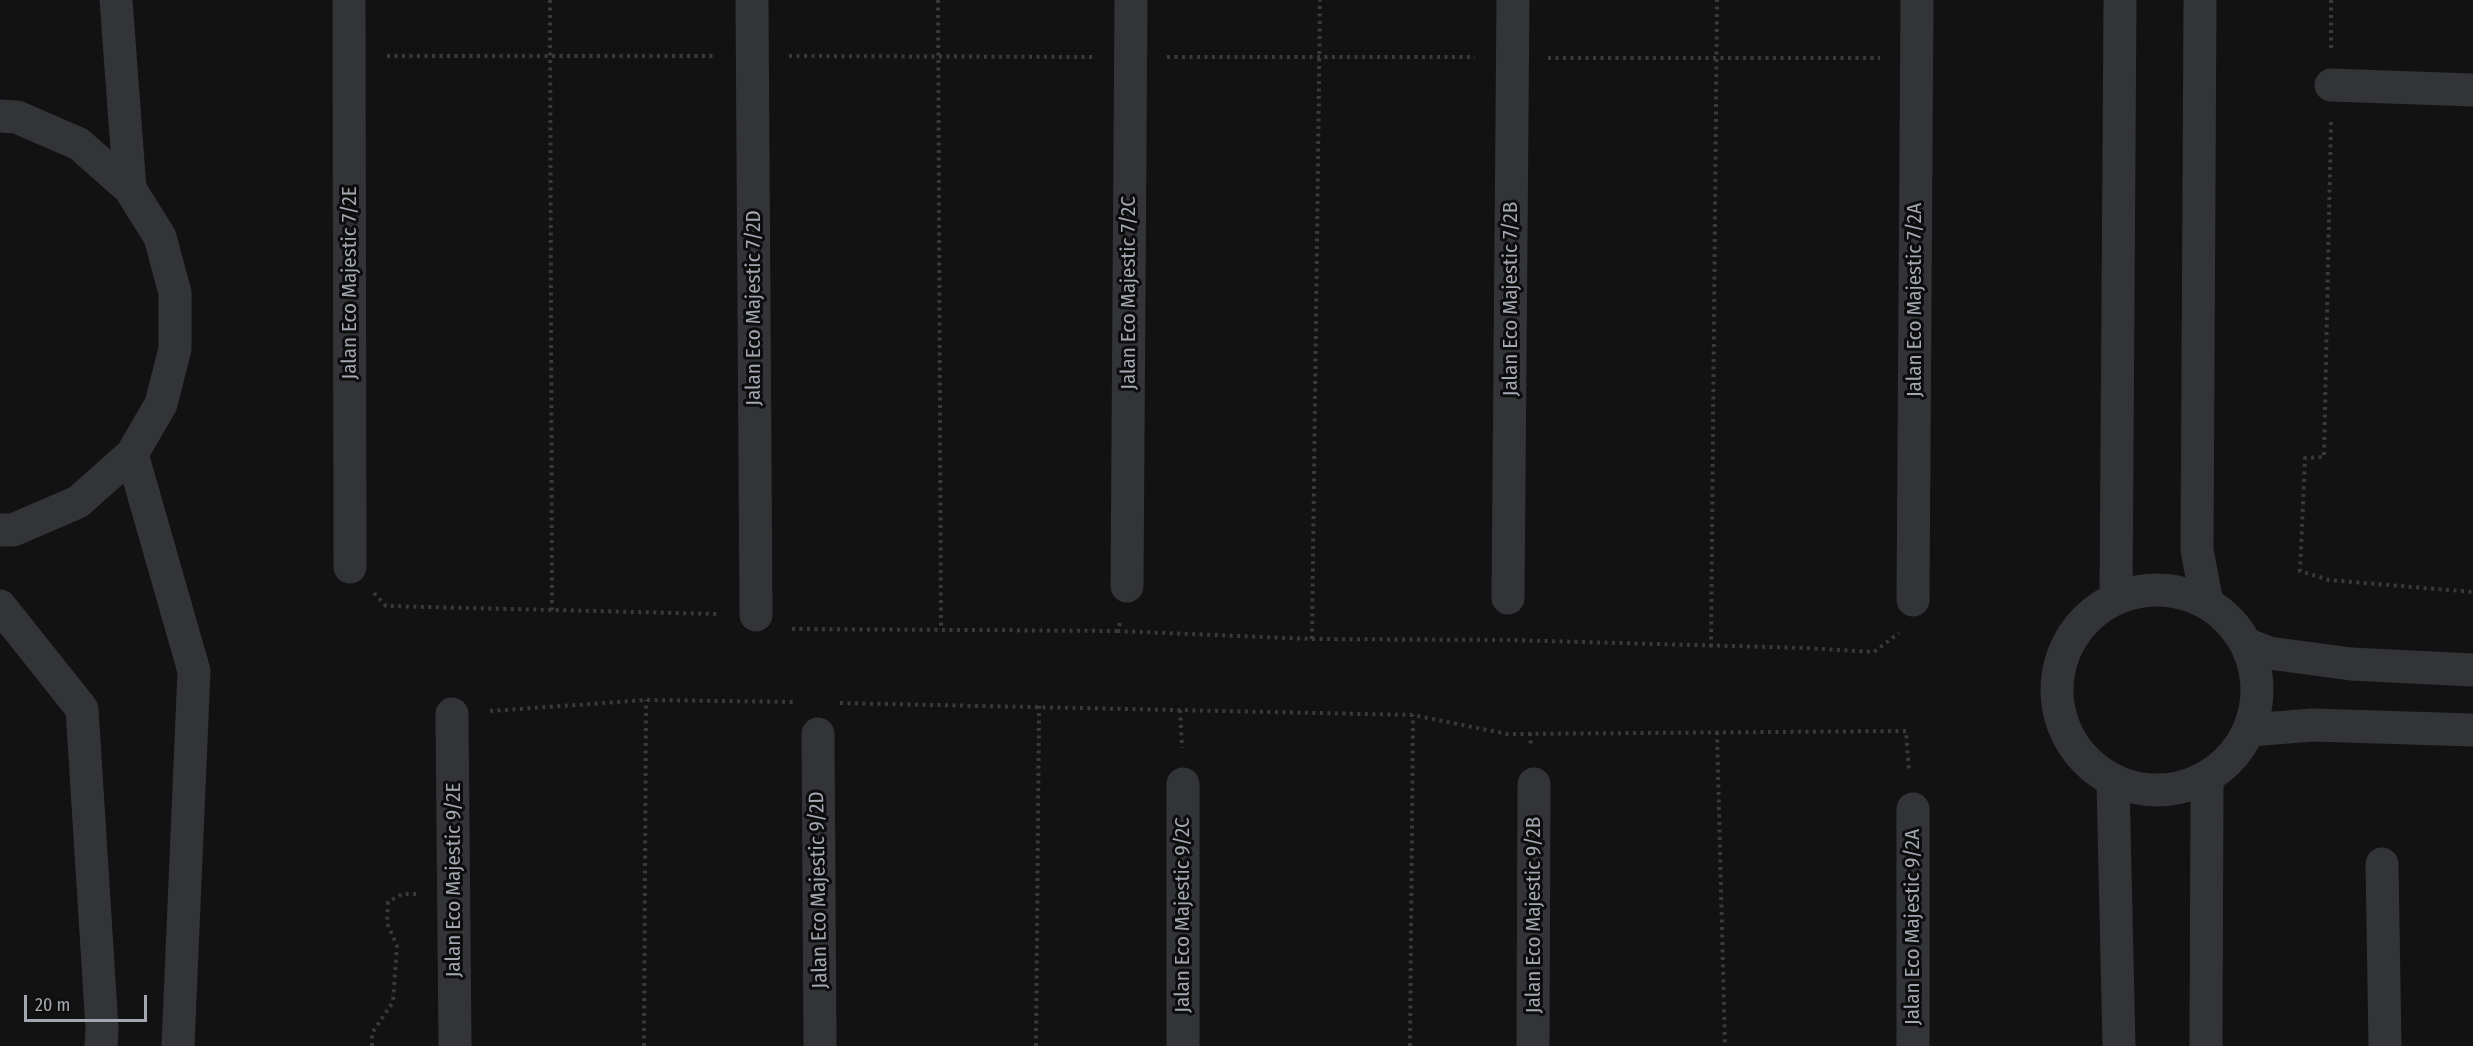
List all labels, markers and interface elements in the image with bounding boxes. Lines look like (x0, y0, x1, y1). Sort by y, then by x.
street label: Jalan Eco Majestic 7/2E (337, 186, 363, 380)
street label: Jalan Eco Majestic 7/2C (1116, 196, 1142, 390)
street label: Jalan Eco Majestic 7/2B (1498, 202, 1524, 396)
street label: Jalan Eco Majestic 7/2A (1902, 203, 1928, 397)
street label: Jalan Eco Majestic 7/2D (741, 210, 767, 406)
street label: Jalan Eco Majestic 9/2E (441, 783, 467, 977)
street label: Jalan Eco Majestic 9/2D (805, 791, 833, 989)
street label: Jalan Eco Majestic 9/2C (1170, 817, 1196, 1013)
street label: Jalan Eco Majestic 9/2B (1521, 817, 1547, 1013)
street label: Jalan Eco Majestic 9/2A (1900, 829, 1926, 1025)
scale bar (27, 983, 150, 1021)
text: 20 m (35, 994, 70, 1016)

